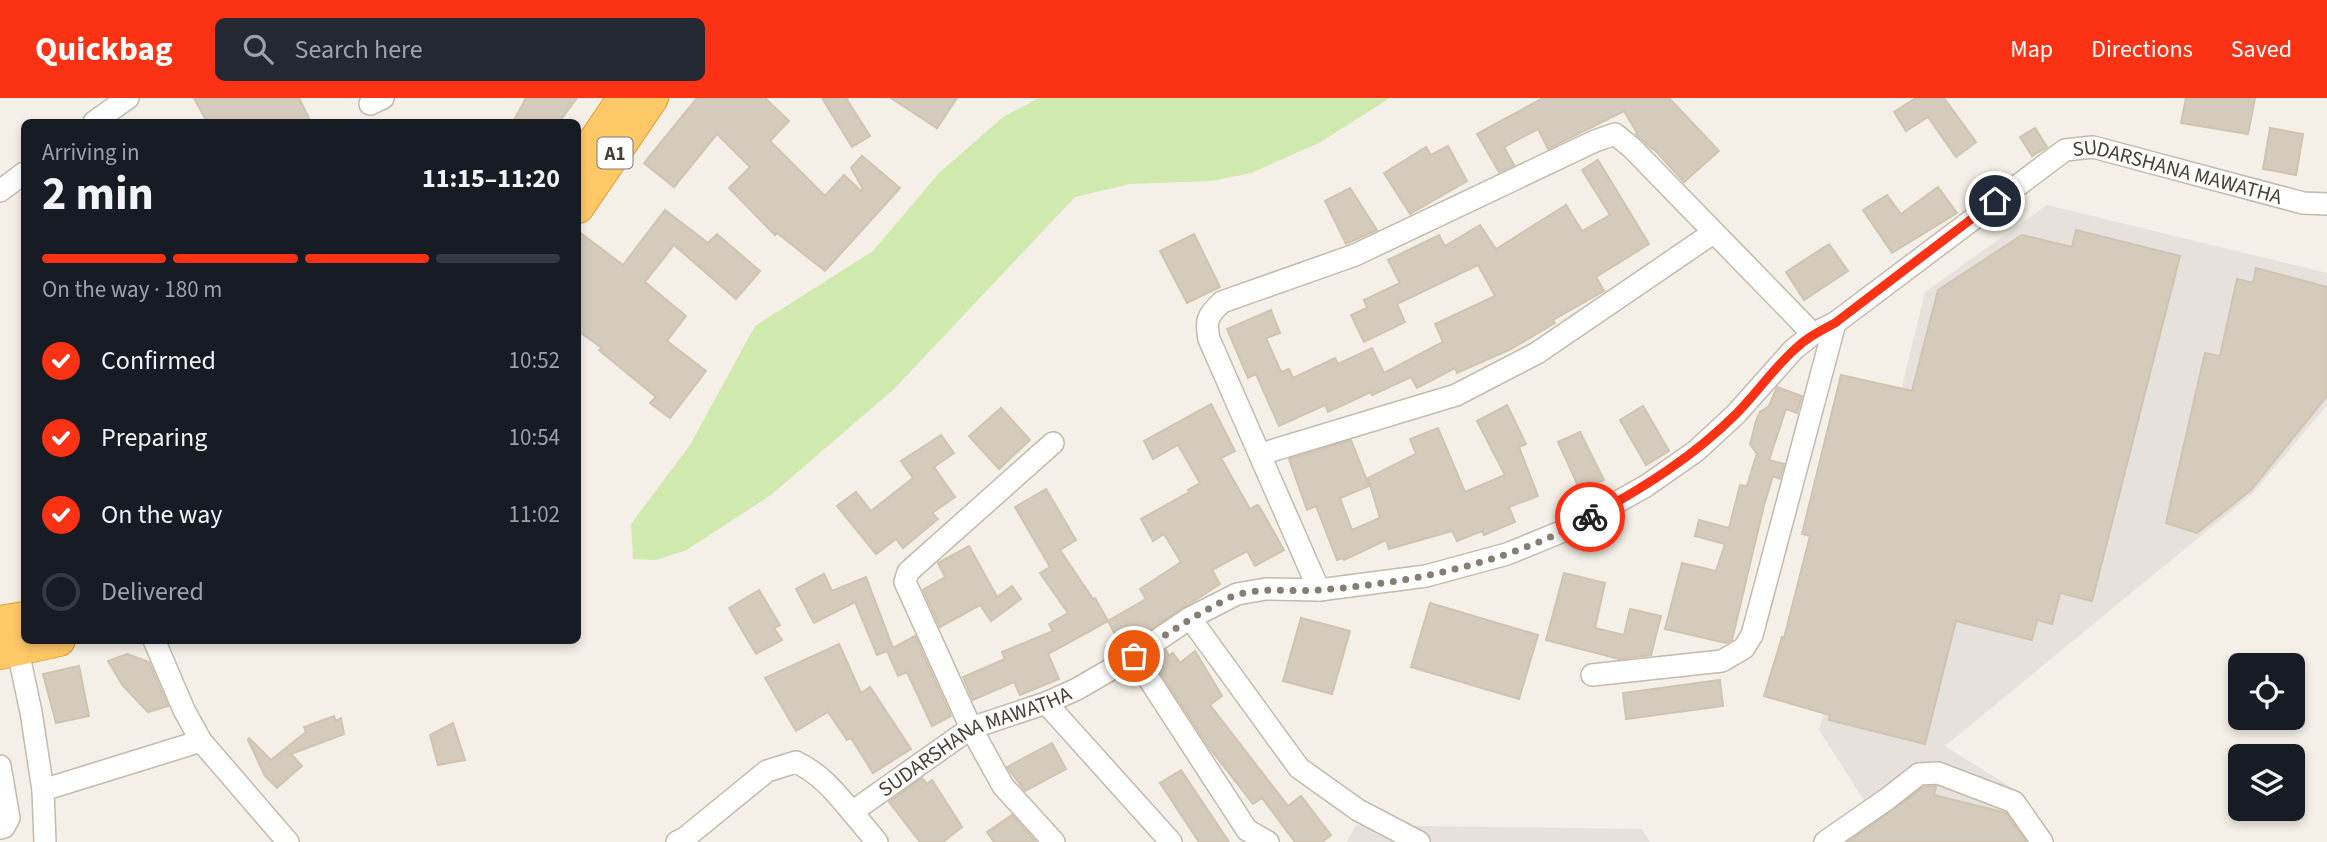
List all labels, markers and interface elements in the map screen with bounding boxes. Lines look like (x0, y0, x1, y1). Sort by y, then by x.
search box (215, 18, 705, 81)
text: Quickbag (35, 26, 173, 73)
icon: search (239, 30, 277, 68)
text: Search here (295, 31, 423, 68)
text: Map (2010, 32, 2053, 67)
text: Directions (2091, 32, 2193, 67)
text: Saved (2231, 32, 2292, 67)
street label: SUDARSHANA MAWATHA (2071, 132, 2286, 212)
text: Arriving in (42, 136, 140, 169)
road number: A1 (598, 138, 632, 168)
text: 11:15–11:20 (422, 160, 560, 197)
text: 2 min (42, 162, 154, 227)
pin (1965, 171, 2025, 231)
icon: home (1976, 182, 2014, 220)
text: On the way · 180 m (42, 273, 222, 306)
icon: check (42, 342, 80, 380)
text: Confirmed (101, 342, 216, 379)
text: 10:52 (509, 344, 560, 377)
icon: check (42, 419, 80, 457)
text: Preparing (101, 419, 207, 456)
text: 10:54 (509, 421, 560, 454)
courier (1555, 482, 1625, 552)
icon: check (42, 496, 80, 534)
text: On the way (101, 496, 222, 533)
text: 11:02 (509, 498, 560, 531)
icon: bike (1571, 498, 1609, 536)
text: Delivered (101, 573, 204, 610)
pin (1104, 626, 1164, 686)
icon: bag (1115, 637, 1153, 675)
map controls (2228, 653, 2305, 821)
button: locate (2228, 653, 2305, 730)
street label: SUDARSHANA MAWATHA (872, 678, 1077, 804)
button: layers (2228, 744, 2305, 821)

